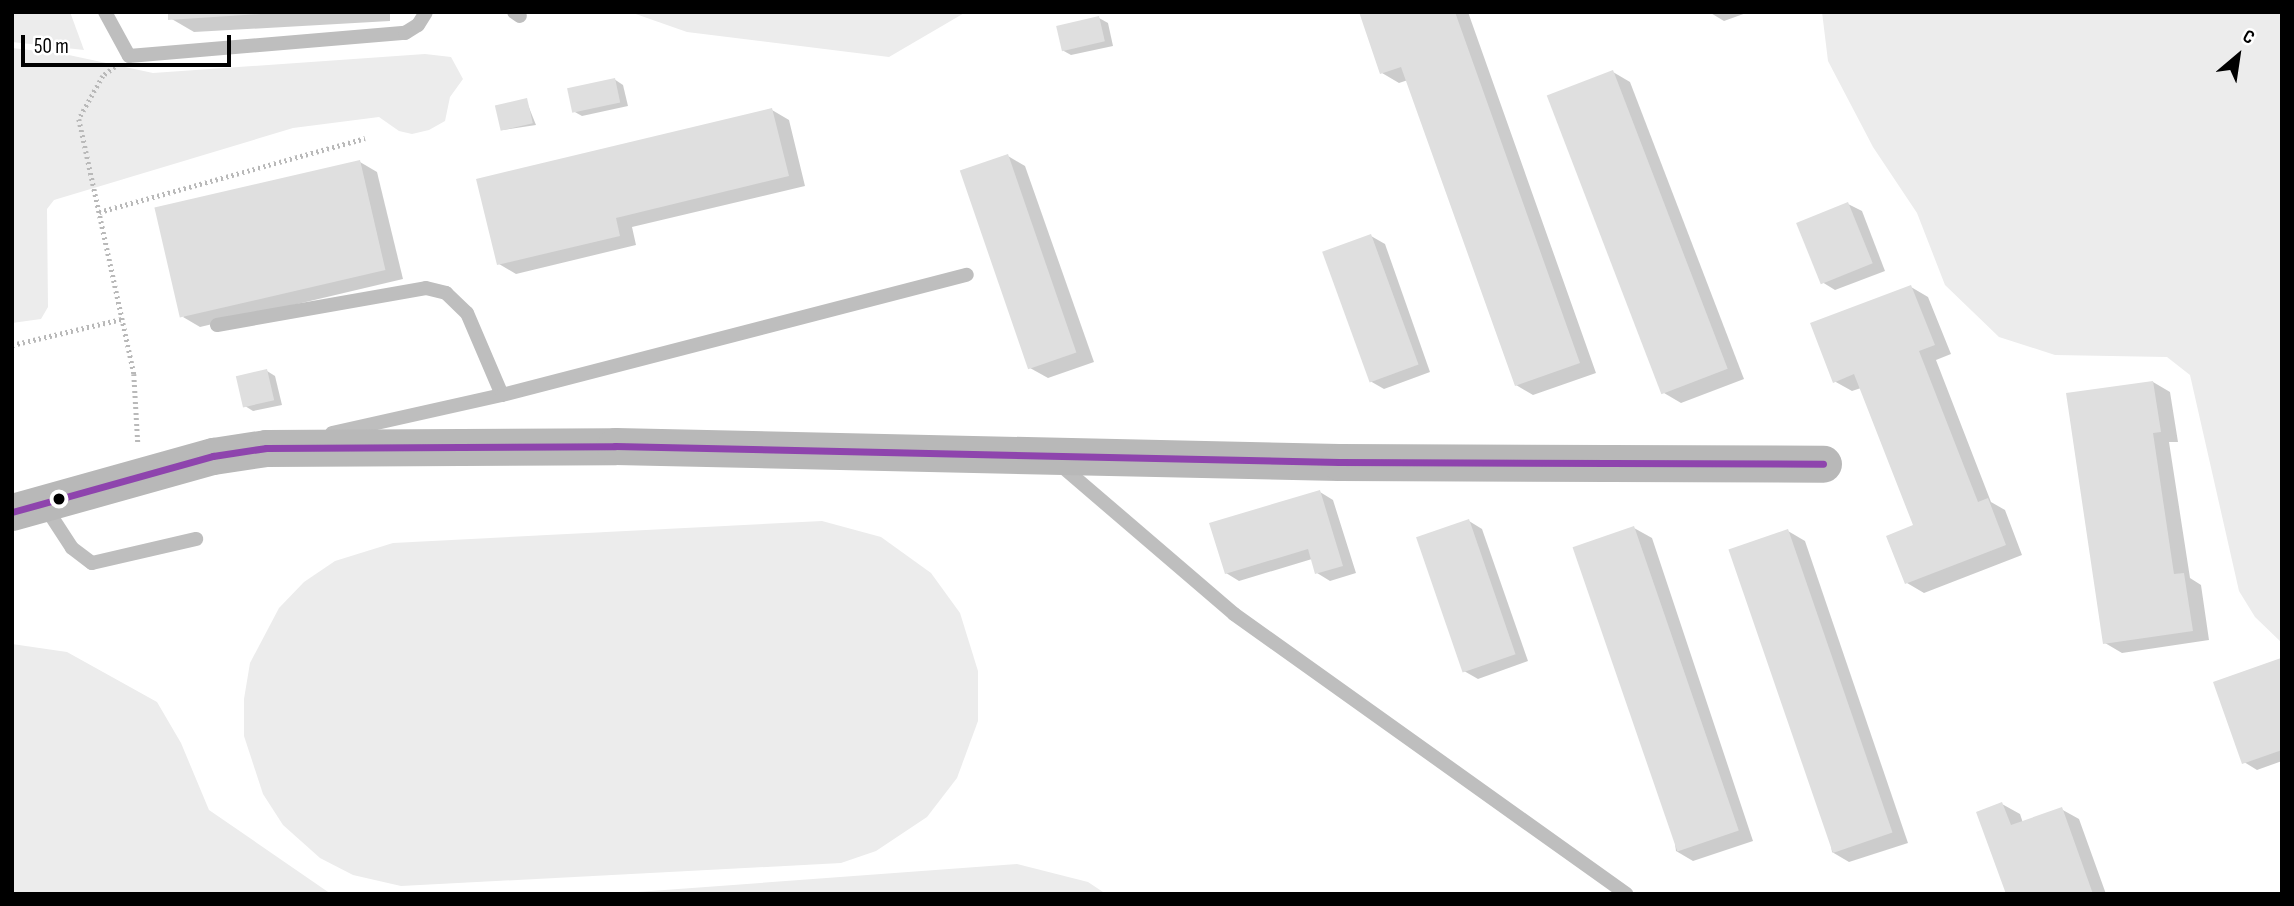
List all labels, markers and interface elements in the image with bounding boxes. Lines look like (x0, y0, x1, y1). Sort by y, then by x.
scale bar (24, 21, 234, 65)
north arrow (2203, 21, 2273, 91)
text: С (2239, 25, 2258, 50)
text: 50 m (34, 34, 69, 59)
unlabelled marker (52, 492, 66, 506)

